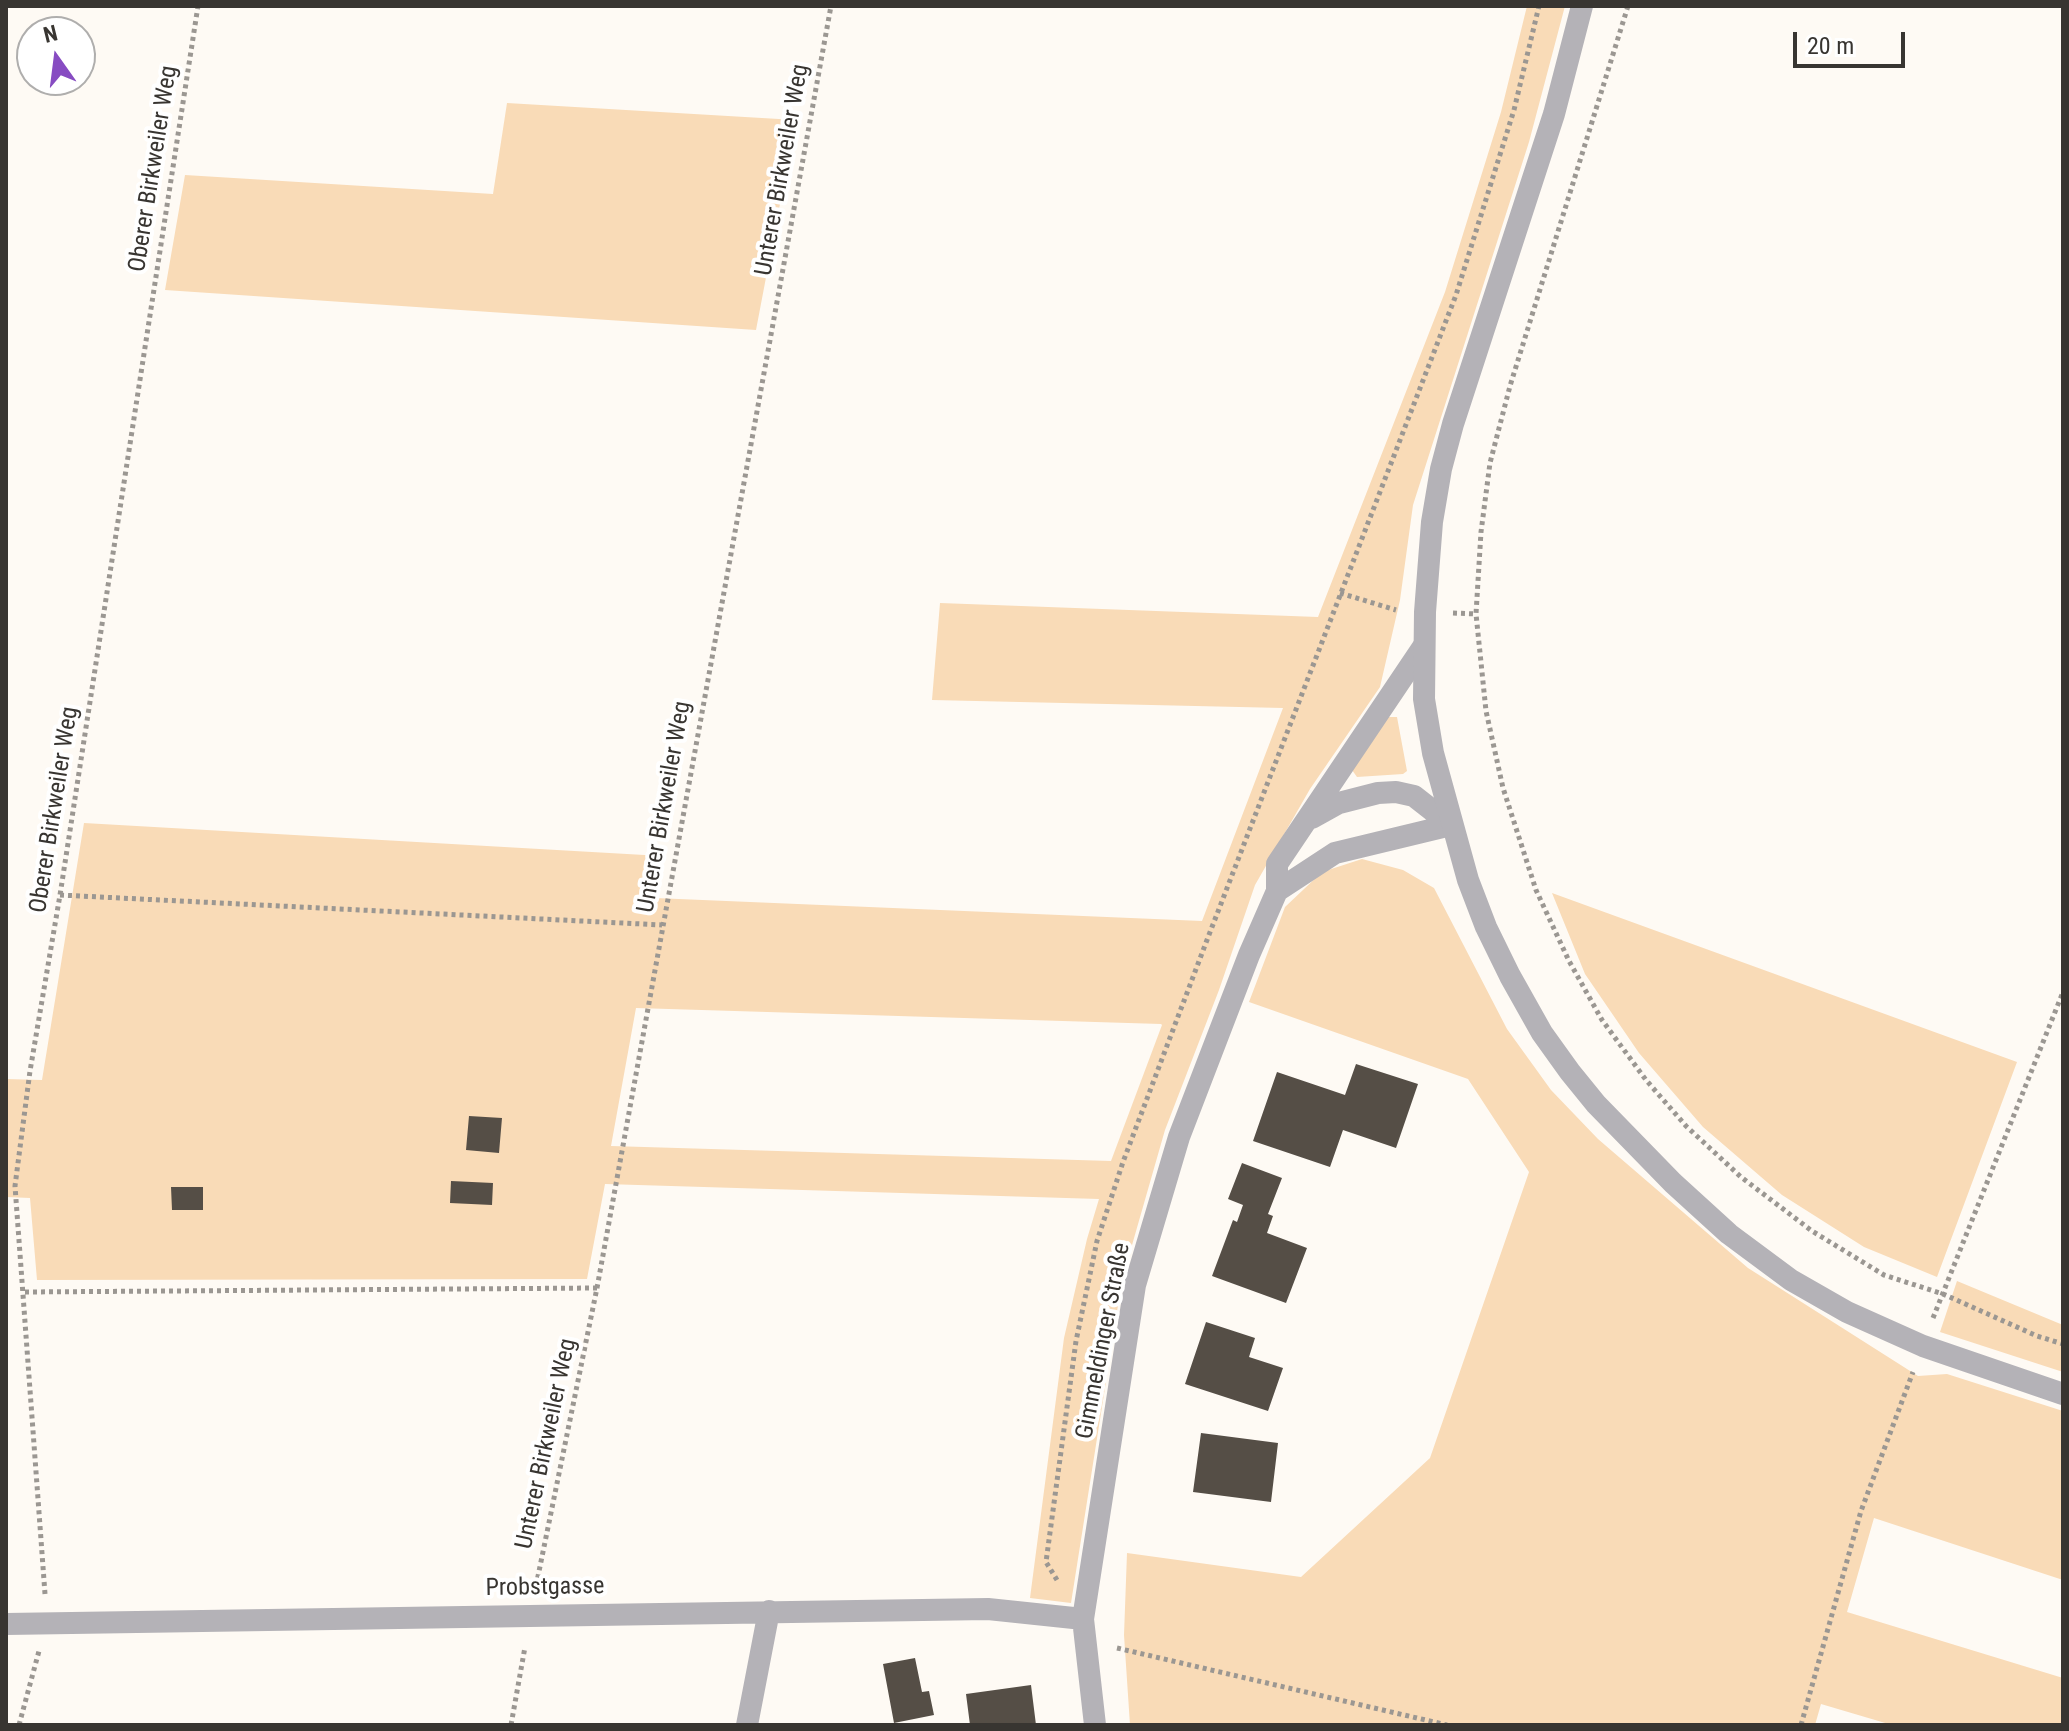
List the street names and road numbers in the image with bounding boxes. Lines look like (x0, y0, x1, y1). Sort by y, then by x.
street label: Unterer Birkweiler Weg (750, 62, 816, 278)
street label: Oberer Birkweiler Weg (123, 64, 185, 274)
street label: Unterer Birkweiler Weg (632, 699, 698, 915)
street label: Oberer Birkweiler Weg (24, 705, 86, 915)
street label: Gimmeldinger Straße (1071, 1240, 1137, 1442)
street label: Unterer Birkweiler Weg (511, 1336, 583, 1552)
street label: Probstgasse (485, 1573, 605, 1603)

